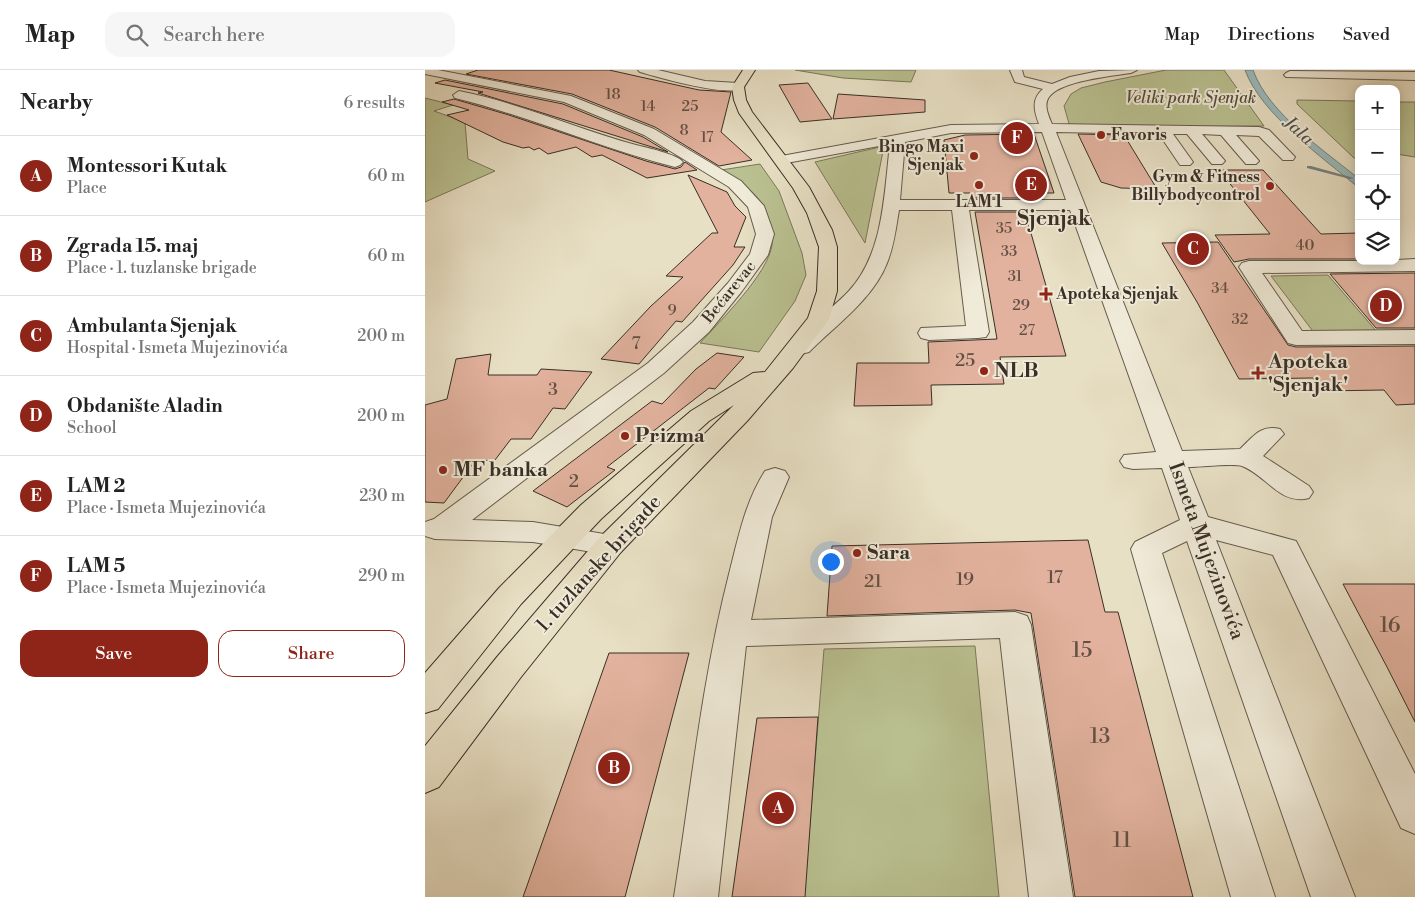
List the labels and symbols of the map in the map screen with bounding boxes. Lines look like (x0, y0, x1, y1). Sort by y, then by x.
house number: 18 (605, 85, 621, 104)
park label: Veliki park Sjenjak (1126, 88, 1256, 108)
house number: 14 (641, 97, 655, 116)
house number: 25 (682, 97, 698, 116)
water label: Jala (1278, 110, 1319, 151)
pin: F (1001, 119, 1033, 157)
house number: 8 (679, 121, 689, 140)
place label: Favoris (1111, 125, 1167, 145)
house number: 17 (700, 128, 714, 147)
marker: Favoris (1095, 129, 1107, 141)
place label: Bingo Maxi Sjenjak (878, 137, 965, 175)
marker: Bingo Maxi Sjenjak (968, 150, 980, 162)
pin: E (1015, 166, 1047, 204)
place label: Gym & Fitness Billybodycontrol (1131, 167, 1261, 205)
marker: LAM 1 (973, 179, 985, 191)
marker: Gym & Fitness Billybodycontrol (1264, 180, 1276, 192)
place label: LAM 1 (956, 192, 1003, 212)
district label: Sjenjak (1017, 206, 1092, 232)
house number: 35 (996, 219, 1012, 238)
pin: C (1177, 230, 1209, 268)
house number: 40 (1296, 236, 1314, 255)
house number: 33 (1001, 242, 1017, 261)
street label: Bećarevac (697, 257, 760, 328)
house number: 31 (1008, 267, 1023, 286)
house number: 34 (1211, 279, 1229, 298)
place label: Apoteka Sjenjak (1055, 284, 1180, 304)
pin: D (1370, 287, 1402, 325)
marker: Apoteka Sjenjak (1040, 288, 1052, 300)
house number: 29 (1012, 296, 1030, 315)
house number: 9 (667, 301, 677, 320)
house number: 32 (1232, 310, 1248, 329)
house number: 27 (1019, 321, 1035, 340)
house number: 7 (631, 332, 641, 355)
house number: 25 (955, 349, 975, 372)
place label: Apoteka 'Sjenjak' (1267, 350, 1348, 398)
place label: NLB (994, 359, 1038, 384)
marker: NLB (978, 365, 990, 377)
marker: Apoteka 'Sjenjak' (1252, 367, 1264, 379)
house number: 3 (548, 378, 558, 401)
place label: Prizma (635, 424, 705, 449)
marker: Prizma (619, 430, 631, 442)
place label: MF banka (453, 458, 548, 483)
street label: Ismeta Mujezinovića (1162, 459, 1250, 644)
marker: MF banka (437, 464, 449, 476)
house number: 2 (569, 470, 579, 493)
street label: 1. tuzlanske brigade (531, 490, 667, 638)
place label: Sara (867, 541, 910, 566)
marker: Sara (851, 547, 863, 559)
your location (818, 549, 844, 575)
house number: 17 (1047, 566, 1063, 589)
house number: 19 (956, 568, 974, 591)
house number: 21 (864, 570, 882, 593)
house number: 16 (1379, 613, 1401, 639)
house number: 15 (1072, 638, 1092, 664)
house number: 13 (1090, 724, 1110, 750)
pin: B (598, 749, 630, 787)
pin: A (762, 789, 794, 827)
house number: 11 (1113, 828, 1131, 854)

